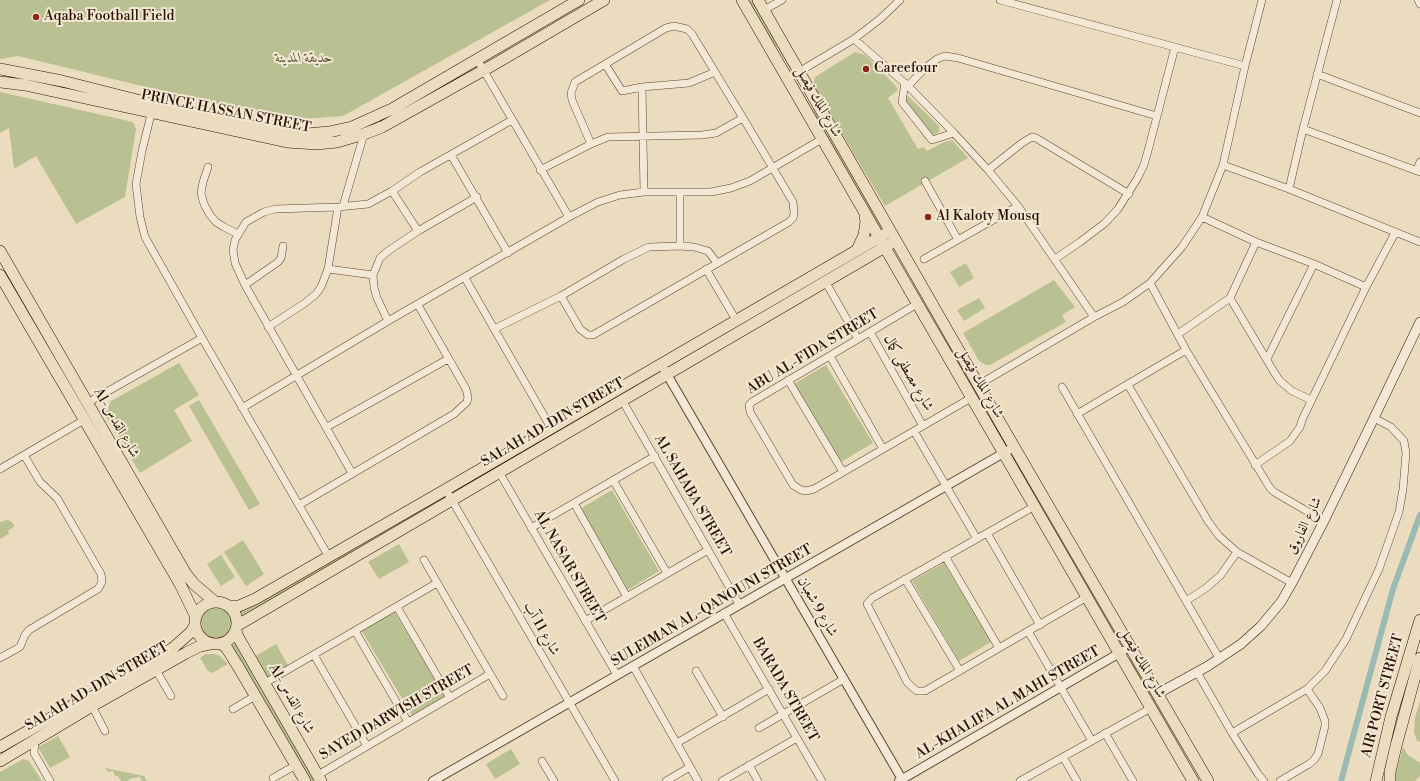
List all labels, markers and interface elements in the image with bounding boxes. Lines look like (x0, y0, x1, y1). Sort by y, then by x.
place label: Aqaba Football Field (44, 9, 175, 25)
marker: Aqaba Football Field (31, 12, 41, 22)
park label: حديقة المدينة (275, 51, 333, 67)
place label: Careefour (874, 61, 937, 77)
street label: شارع الملك فيصل (791, 64, 845, 140)
marker: Careefour (861, 64, 871, 74)
street label: PRINCE HASSAN STREET (139, 87, 313, 137)
place label: Al Kaloty Mousq (936, 209, 1039, 225)
marker: Al Kaloty Mousq (923, 212, 933, 222)
street label: ABU AL-FIDA STREET (744, 306, 882, 398)
street label: شارع مصطفى كمال (879, 332, 937, 414)
street label: شارع الملك فيصل (953, 345, 1007, 421)
street label: SALAH AD-DIN STREET (478, 375, 628, 471)
street label: Al-شارع القدس (89, 385, 143, 461)
street label: AL SAHABA STREET (650, 432, 734, 560)
street label: شارع الفاروق (1284, 494, 1326, 558)
street label: AL NASAR STREET (530, 507, 608, 627)
street label: SULEIMAN AL-QANOUNI STREET (608, 541, 816, 671)
street label: شارع 9 شعبان (793, 574, 841, 640)
street label: شارع 11 آب (519, 599, 563, 659)
street label: شارع الملك فيصل (1115, 625, 1169, 701)
street label: AIR PORT STREET (1358, 633, 1408, 759)
street label: BARADA STREET (748, 635, 822, 745)
street label: SALAH AD-DIN STREET (22, 639, 172, 735)
street label: AL-KHALIFA AL MAHI STREET (913, 643, 1103, 763)
street label: Al-شارع القدس (264, 661, 318, 737)
street label: SAYED DARWISH STREET (317, 662, 477, 764)

